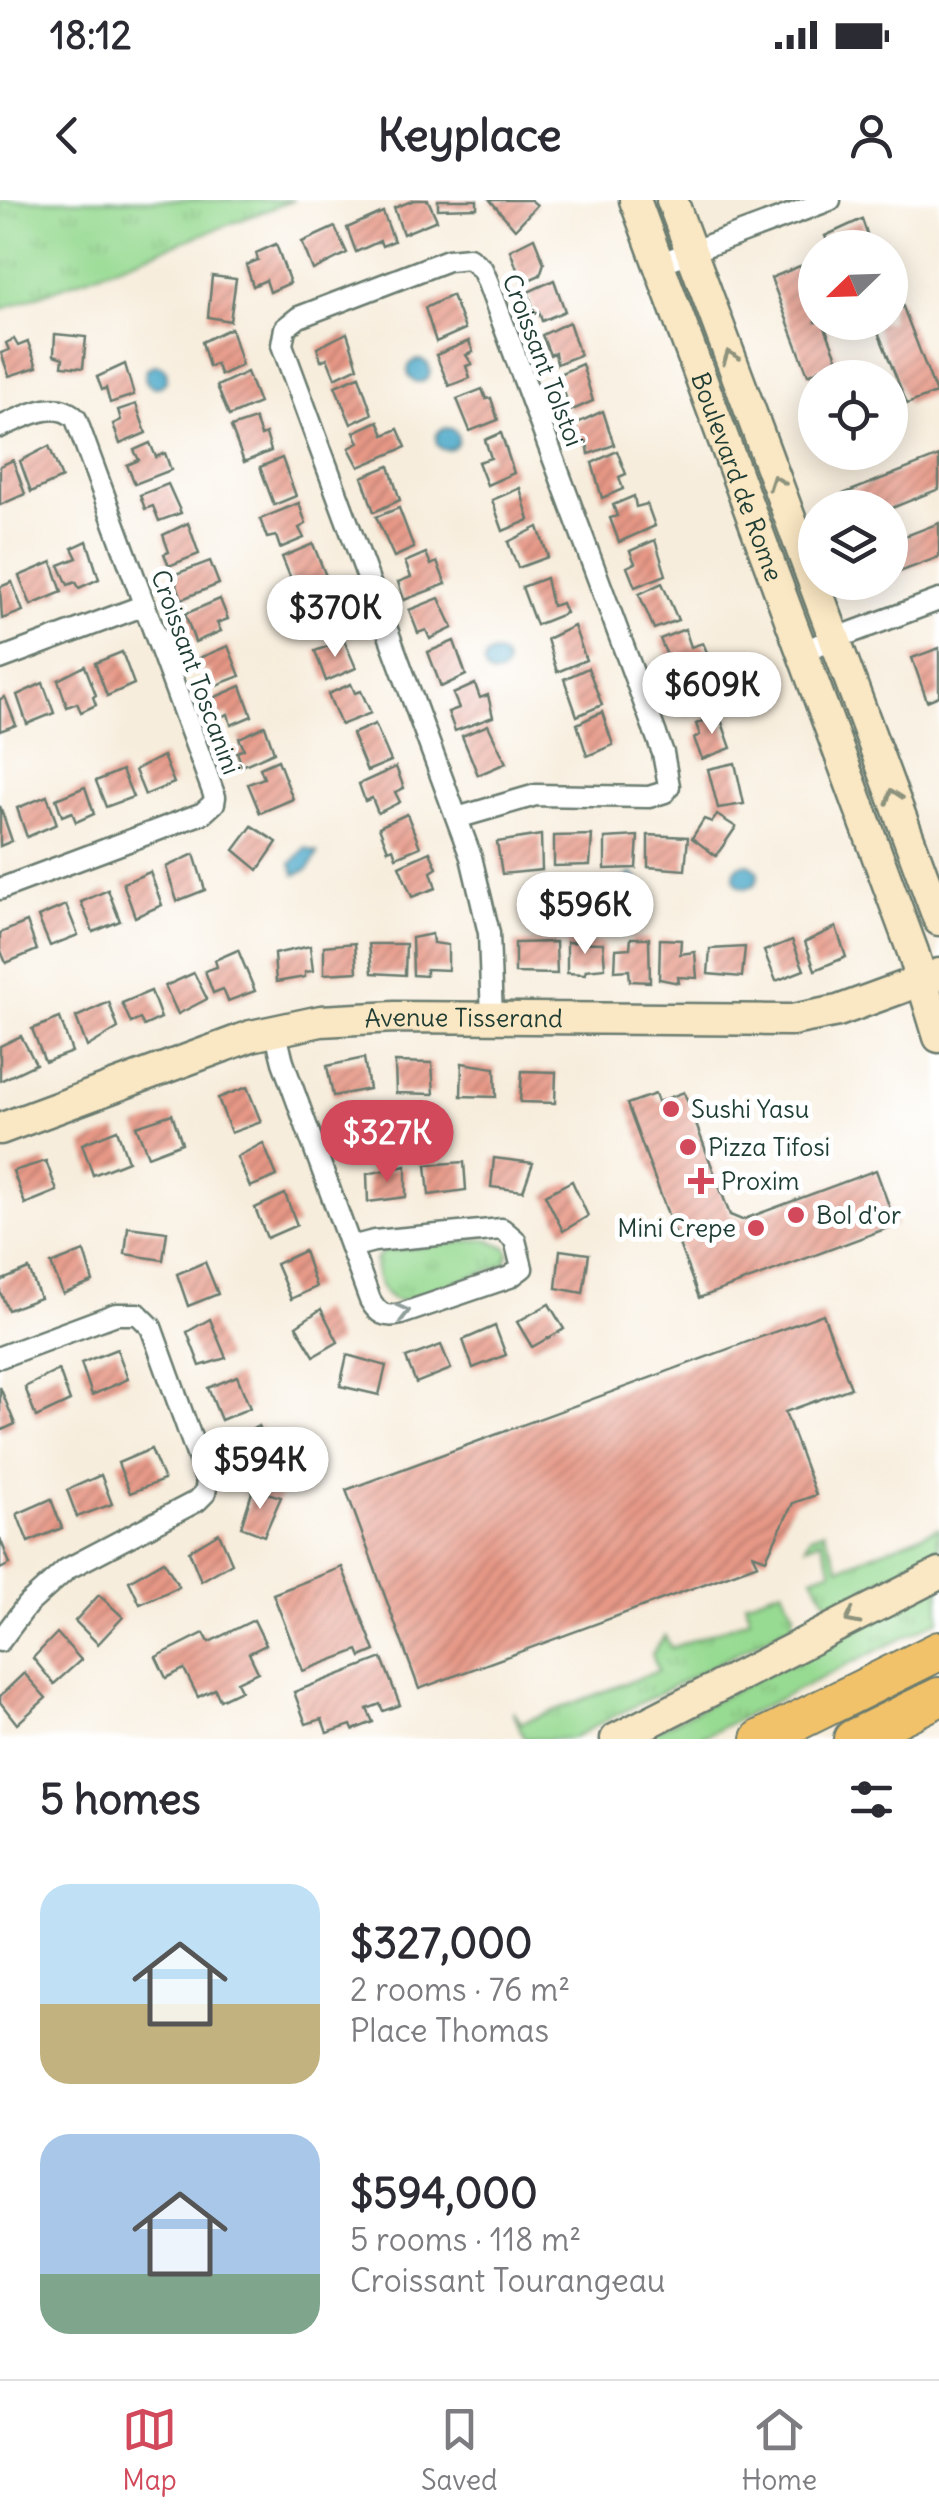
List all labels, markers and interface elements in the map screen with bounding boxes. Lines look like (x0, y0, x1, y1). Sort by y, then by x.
text: 18:12 (50, 12, 131, 59)
text: Keyplace (377, 107, 562, 163)
icon: back (40, 108, 95, 163)
icon: person (844, 108, 899, 163)
north arrow (798, 230, 908, 340)
map controls (798, 230, 908, 600)
street label: Croissant Tolstoi (495, 269, 591, 451)
one-way arrow (721, 350, 742, 367)
button: locate (798, 360, 908, 470)
street label: Boulevard de Rome (684, 368, 790, 586)
one-way arrow (767, 474, 788, 491)
button: layers (798, 490, 908, 600)
street label: Croissant Toscanini (144, 565, 248, 779)
pin: $370K (265, 575, 405, 660)
text: $370K (289, 587, 381, 628)
pin: $609K (642, 652, 782, 737)
text: $609K (664, 664, 760, 705)
one-way arrow (885, 788, 905, 806)
pin: $596K (515, 872, 655, 957)
text: $596K (539, 884, 631, 925)
street label: Avenue Tisserand (364, 1001, 563, 1035)
place label: Sushi Yasu (691, 1093, 809, 1125)
marker: Sushi Yasu (660, 1098, 682, 1120)
pin: $327K (317, 1100, 457, 1185)
text: $327K (343, 1112, 431, 1153)
place label: Pizza Tifosi (708, 1131, 830, 1163)
marker: Pizza Tifosi (677, 1136, 699, 1158)
place label: Proxim (721, 1165, 800, 1197)
marker: Proxim (690, 1170, 712, 1192)
place label: Bol d'or (816, 1199, 901, 1231)
marker: Bol d'or (785, 1204, 807, 1226)
place label: Mini Crepe (617, 1212, 736, 1244)
marker: Mini Crepe (745, 1217, 767, 1239)
one-way arrow (394, 1302, 412, 1323)
pin: $594K (190, 1427, 330, 1512)
text: $594K (214, 1439, 306, 1480)
one-way arrow (844, 1606, 862, 1625)
icon: filters (844, 1772, 899, 1827)
text: 5 homes (40, 1773, 201, 1825)
text: $327,000 (350, 1917, 532, 1969)
icon: home (120, 1924, 240, 2044)
text: 2 rooms · 76 m² (350, 1969, 570, 2010)
text: Place Thomas (350, 2010, 549, 2051)
text: $594,000 (350, 2167, 538, 2219)
icon: home (120, 2174, 240, 2294)
text: 5 rooms · 118 m² (350, 2219, 581, 2260)
text: Croissant Tourangeau (350, 2260, 666, 2301)
tab: Map (122, 2402, 177, 2498)
tab: Saved (421, 2402, 498, 2498)
tab: Home (742, 2402, 817, 2498)

